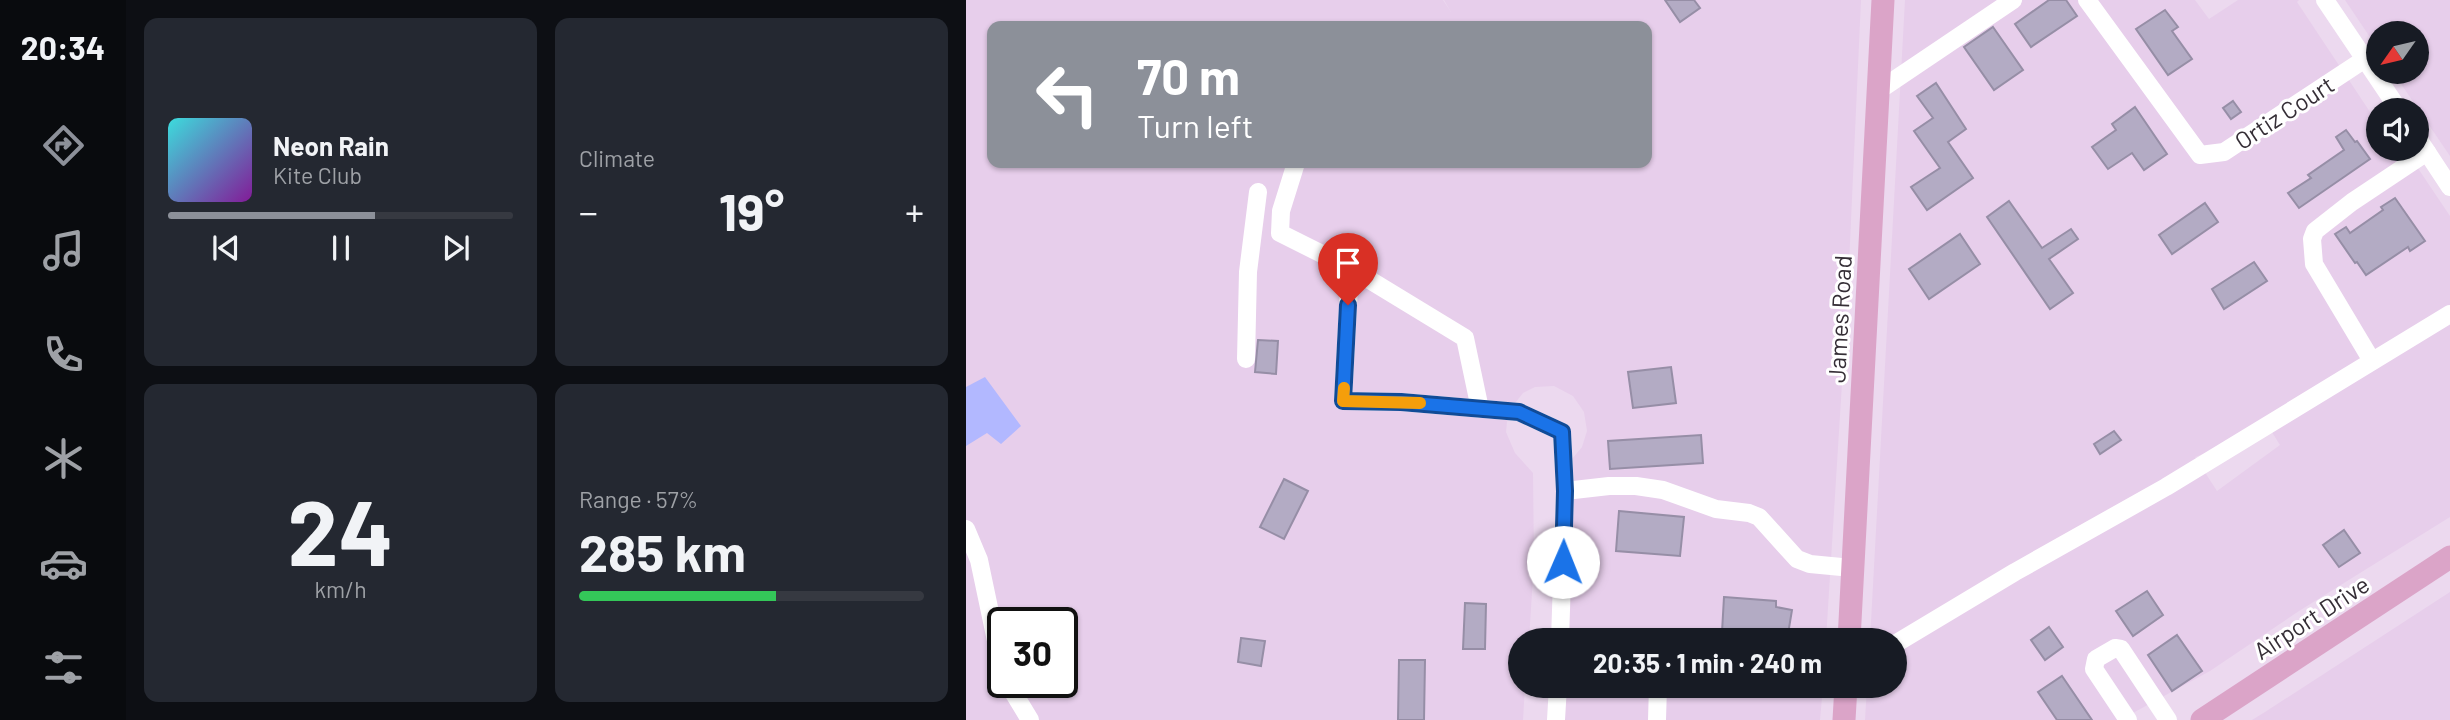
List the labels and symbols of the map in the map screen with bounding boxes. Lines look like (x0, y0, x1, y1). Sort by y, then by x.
north arrow (2366, 21, 2429, 84)
street label: Ortiz Court (2229, 69, 2339, 155)
pin (1318, 233, 1378, 305)
street label: James Road (1821, 254, 1857, 384)
position arrow (1526, 525, 1600, 599)
street label: Airport Drive (2248, 569, 2374, 665)
speed limit sign: 30 (987, 607, 1078, 698)

